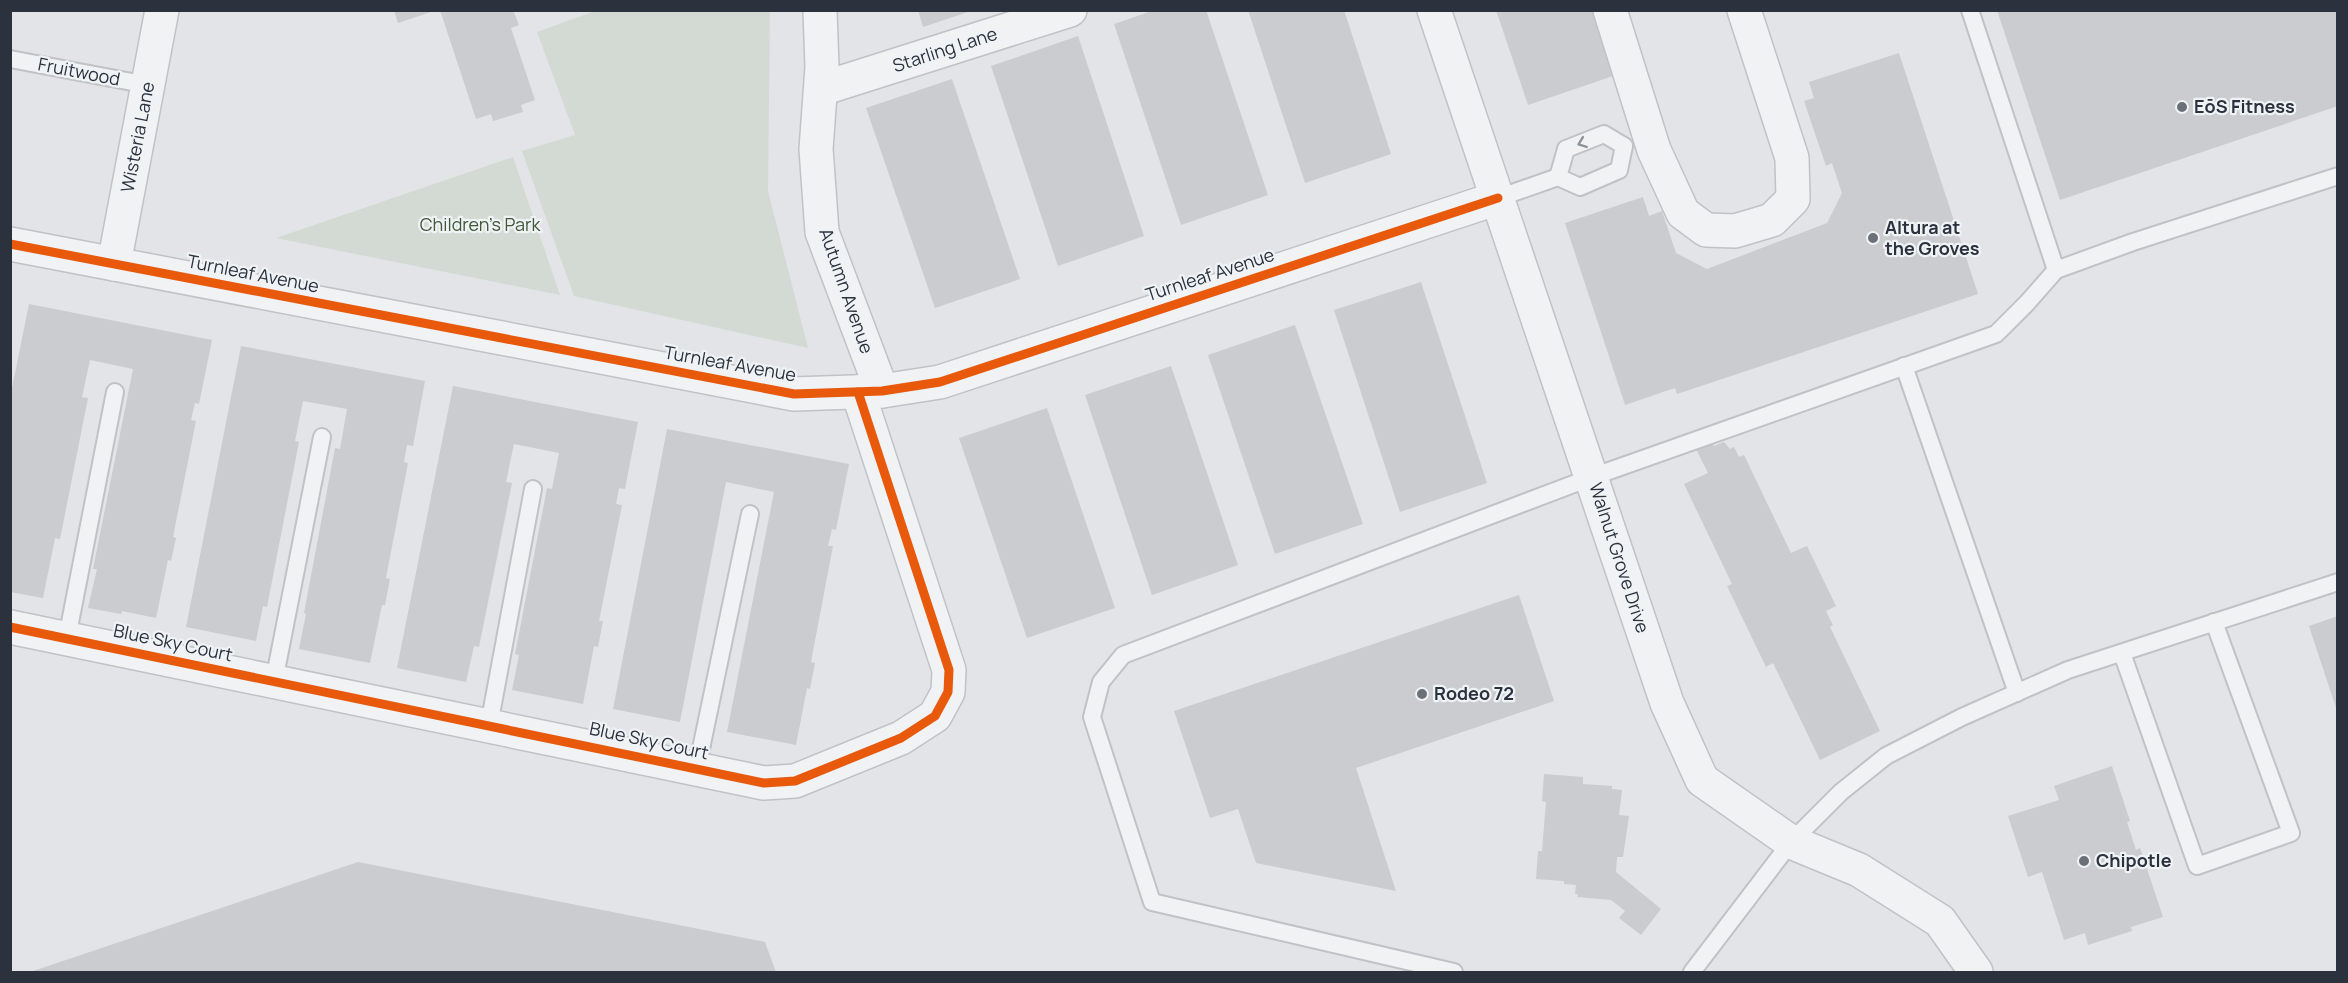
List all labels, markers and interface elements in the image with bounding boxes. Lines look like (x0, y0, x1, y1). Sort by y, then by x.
street label: Starling Lane (889, 21, 1000, 77)
street label: Fruitwood (36, 51, 122, 91)
street label: Wisteria Lane (115, 79, 159, 194)
place label: EōS Fitness (2194, 94, 2295, 118)
marker: EōS Fitness (2175, 100, 2189, 114)
one-way arrow (1577, 135, 1588, 148)
park label: Children's Park (420, 212, 541, 236)
place label: Altura at the Groves (1885, 215, 1980, 260)
street label: Autumn Avenue (814, 225, 880, 357)
marker: Altura at the Groves (1866, 231, 1880, 245)
street label: Turnleaf Avenue (1142, 242, 1277, 306)
street label: Turnleaf Avenue (185, 248, 321, 298)
street label: Turnleaf Avenue (662, 340, 798, 386)
street label: Walnut Grove Drive (1584, 479, 1656, 636)
street label: Blue Sky Court (111, 618, 235, 666)
place label: Rodeo 72 (1434, 681, 1514, 705)
marker: Rodeo 72 (1415, 687, 1429, 701)
street label: Blue Sky Court (587, 716, 711, 764)
place label: Chipotle (2096, 848, 2172, 872)
marker: Chipotle (2077, 854, 2091, 868)

